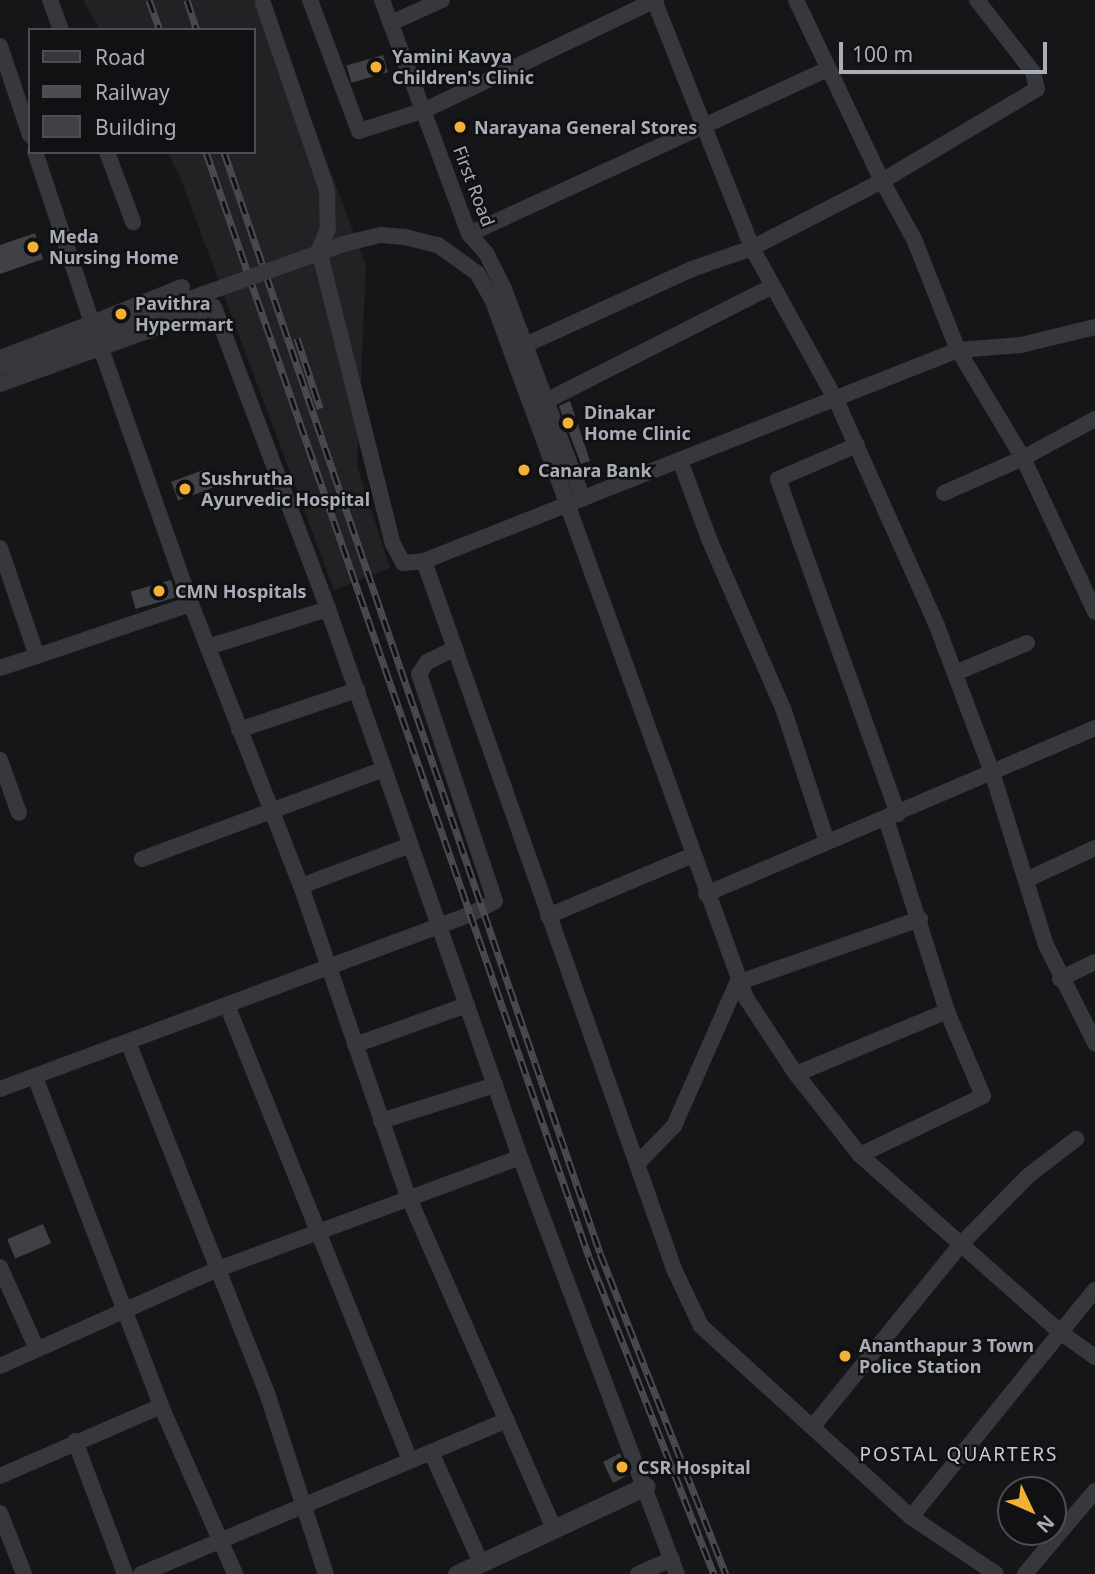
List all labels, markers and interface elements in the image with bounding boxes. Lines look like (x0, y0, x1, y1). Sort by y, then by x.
legend (28, 28, 256, 154)
scale bar (843, 28, 1051, 72)
text: 100 m (852, 40, 913, 68)
text: Road (95, 43, 145, 71)
place label: Yamini Kavya Children's Clinic (392, 46, 534, 88)
marker: Yamini Kavya Children's Clinic (366, 57, 386, 77)
text: Railway (95, 78, 170, 106)
text: Building (95, 113, 177, 141)
place label: Narayana General Stores (474, 116, 697, 138)
marker: Narayana General Stores (452, 119, 468, 135)
street label: First Road (449, 143, 499, 229)
place label: Meda Nursing Home (49, 226, 179, 268)
marker: Meda Nursing Home (23, 237, 43, 257)
place label: Pavithra Hypermart (135, 293, 233, 336)
marker: Pavithra Hypermart (113, 306, 129, 322)
place label: Dinakar Home Clinic (584, 402, 691, 444)
marker: Dinakar Home Clinic (558, 413, 578, 433)
place label: Canara Bank (538, 459, 652, 481)
marker: Canara Bank (516, 462, 532, 478)
place label: Sushrutha Ayurvedic Hospital (201, 468, 370, 510)
marker: Sushrutha Ayurvedic Hospital (175, 479, 195, 499)
place label: CMN Hospitals (175, 580, 307, 602)
marker: CMN Hospitals (149, 581, 169, 601)
place label: Ananthapur 3 Town Police Station (859, 1335, 1034, 1378)
marker: Ananthapur 3 Town Police Station (837, 1348, 853, 1364)
district label: POSTAL QUARTERS (861, 1444, 1057, 1466)
place label: CSR Hospital (638, 1456, 751, 1478)
marker: CSR Hospital (612, 1457, 632, 1477)
north arrow (997, 1476, 1067, 1546)
text: N (1031, 1510, 1060, 1539)

